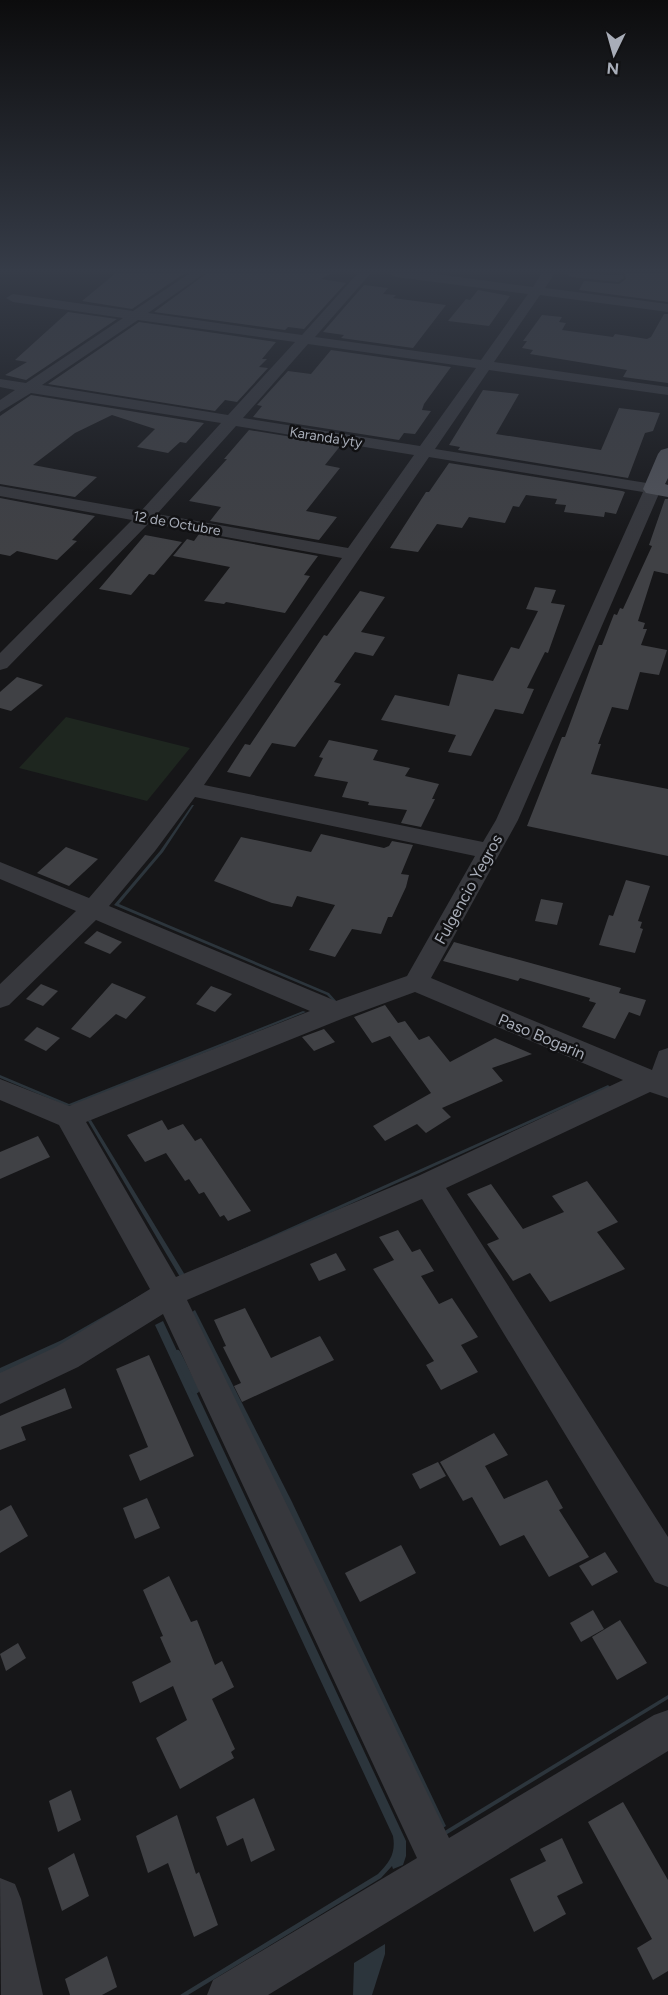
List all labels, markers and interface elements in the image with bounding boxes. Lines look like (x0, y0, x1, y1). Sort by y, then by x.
north arrow (584, 24, 644, 84)
text: N (606, 58, 620, 78)
street label: Karanda'yty (288, 423, 364, 452)
street label: 12 de Octubre (132, 507, 222, 540)
street label: Fulgencio Yegros (430, 831, 506, 947)
street label: Paso Bogarin (495, 1010, 588, 1063)

